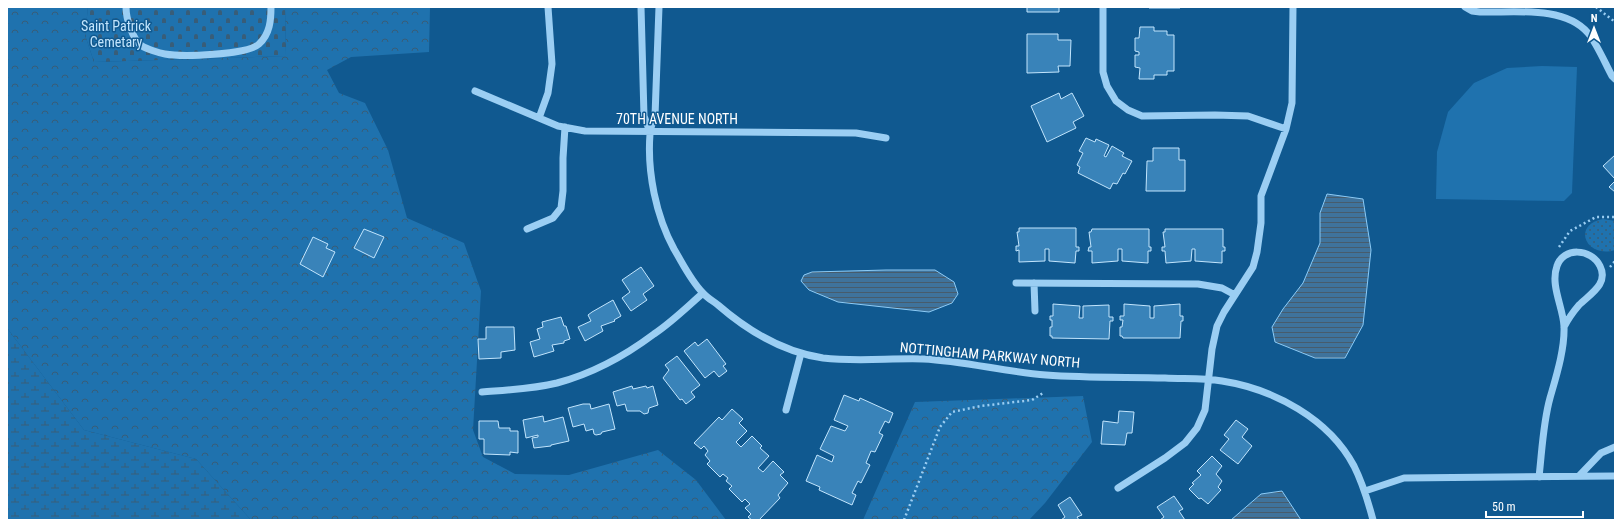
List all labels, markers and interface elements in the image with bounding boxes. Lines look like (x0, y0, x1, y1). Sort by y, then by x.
north arrow (1574, 8, 1614, 48)
text: N (1591, 12, 1598, 25)
park label: Saint Patrick Cemetary (81, 18, 152, 50)
street label: 70TH AVENUE NORTH (616, 111, 738, 127)
street label: NOTTINGHAM PARKWAY NORTH (899, 339, 1081, 371)
scale bar (1486, 493, 1583, 519)
text: 50 m (1492, 500, 1516, 514)

